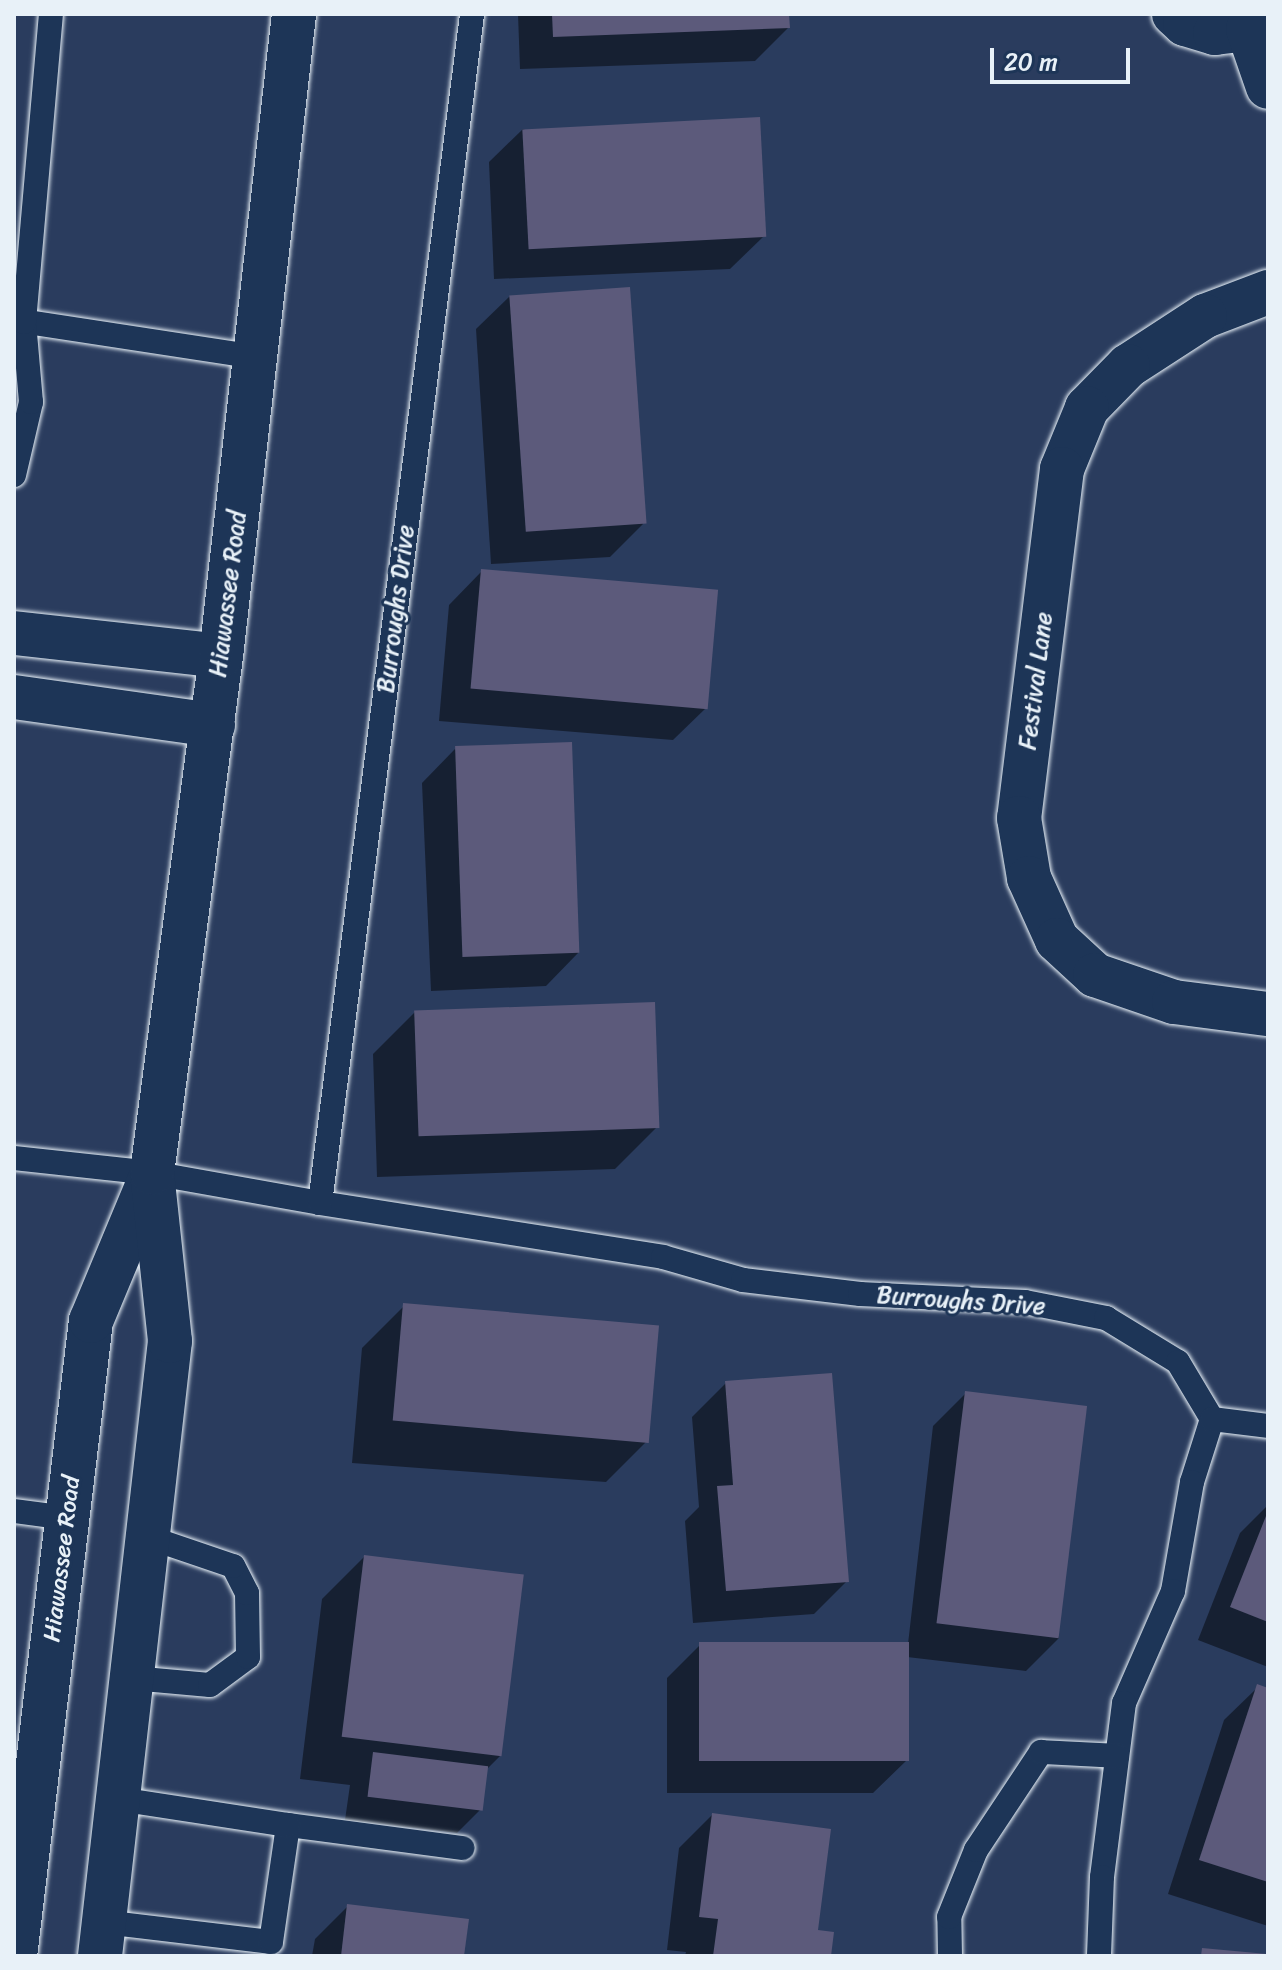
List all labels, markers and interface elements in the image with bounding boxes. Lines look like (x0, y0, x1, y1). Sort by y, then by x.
scale bar (994, 32, 1134, 82)
text: 20 m (1004, 41, 1058, 83)
street label: Hiawassee Road (203, 509, 253, 679)
street label: Burroughs Drive (371, 523, 421, 695)
street label: Festival Lane (1013, 611, 1059, 751)
street label: Burroughs Drive (876, 1281, 1046, 1321)
street label: Hiawassee Road (37, 1474, 87, 1644)

